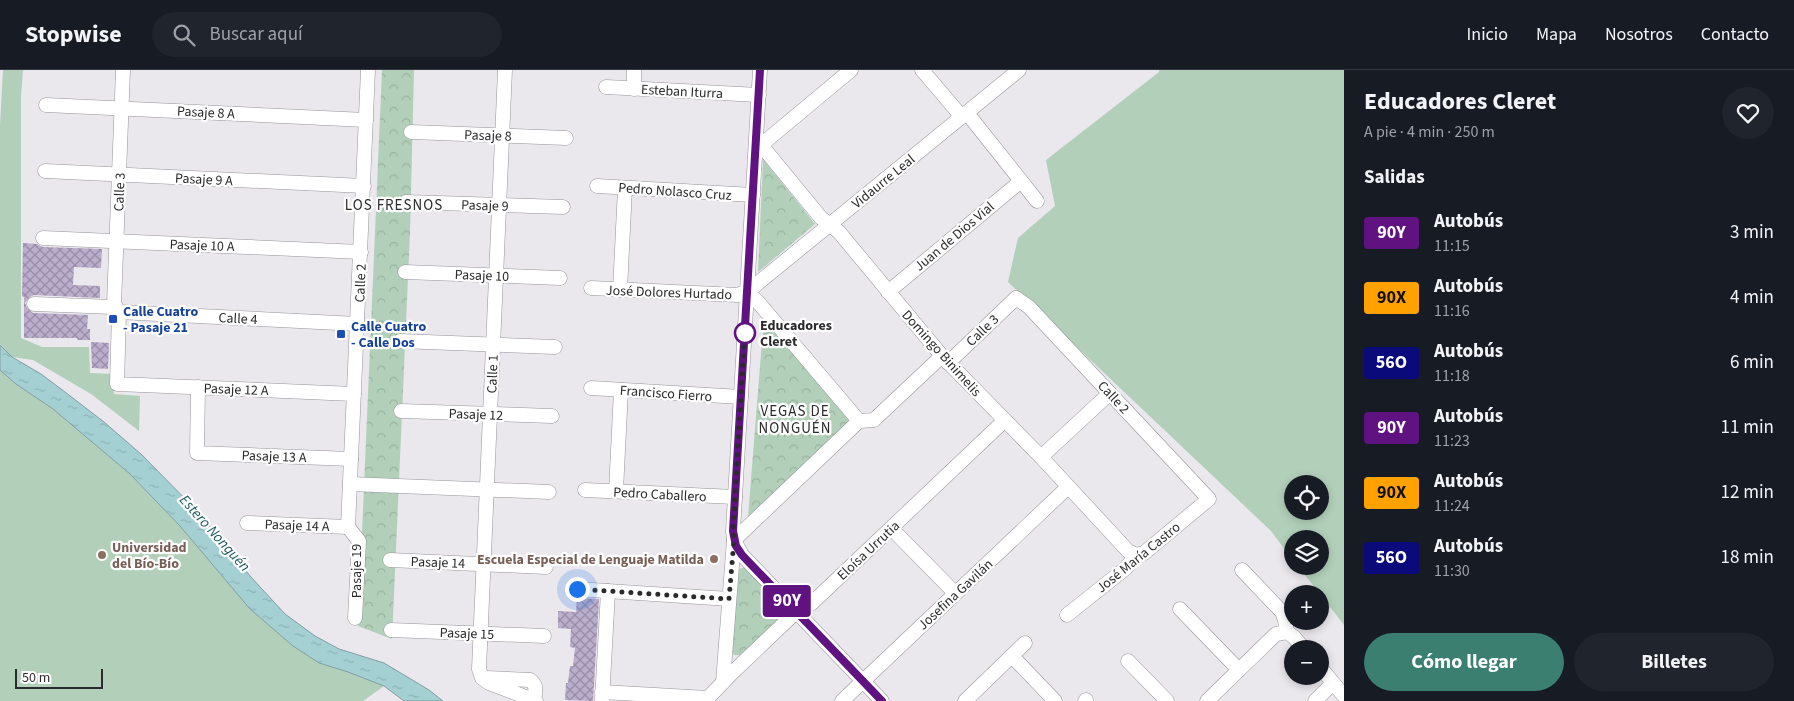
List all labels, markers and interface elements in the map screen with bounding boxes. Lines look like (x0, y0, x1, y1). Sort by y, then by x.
search box (152, 12, 502, 57)
text: Stopwise (25, 17, 122, 52)
icon: search (170, 21, 198, 49)
text: Buscar aquí (210, 21, 303, 48)
text: Inicio (1467, 22, 1508, 47)
text: Mapa (1536, 22, 1577, 47)
text: Nosotros (1605, 22, 1673, 47)
text: Contacto (1701, 22, 1769, 47)
street label: Esteban Iturra (640, 80, 723, 104)
text: Educadores Cleret (1364, 84, 1556, 119)
button: heart (1722, 87, 1774, 139)
street label: Pasaje 8 A (177, 101, 236, 125)
text: A pie · 4 min · 250 m (1364, 121, 1495, 143)
street label: Pasaje 8 (464, 125, 512, 147)
street label: Vidaurre Leal (848, 150, 920, 214)
text: Salidas (1364, 164, 1425, 191)
street label: Pasaje 9 A (175, 168, 234, 192)
street label: Calle 3 (109, 172, 131, 212)
street label: Pedro Nolasco Cruz (618, 178, 732, 206)
district label: LOS FRESNOS (345, 195, 443, 216)
street label: Pasaje 9 (461, 195, 509, 217)
street label: Juan de Dios Vial (910, 197, 999, 276)
text: Autobús (1434, 208, 1503, 235)
text: 3 min (1730, 219, 1774, 246)
text: 90Y (1377, 220, 1406, 245)
street label: Pasaje 10 A (169, 235, 235, 257)
text: 11:15 (1434, 235, 1470, 257)
street label: Calle 2 (350, 263, 372, 303)
street label: Pasaje 10 (454, 265, 510, 287)
text: Autobús (1434, 273, 1503, 300)
street label: José Dolores Hurtado (606, 281, 732, 305)
text: 4 min (1730, 284, 1774, 311)
text: 90X (1377, 285, 1406, 310)
text: 11:16 (1434, 300, 1470, 322)
place label: Calle Cuatro - Pasaje 21 (123, 302, 198, 338)
street label: Domingo Binimelis (897, 306, 986, 401)
street label: Calle 4 (218, 308, 258, 330)
street label: Calle 3 (962, 310, 1004, 351)
marker: Calle Cuatro - Pasaje 21 (107, 313, 119, 325)
place label: Educadores Cleret (760, 316, 832, 352)
place label: Calle Cuatro - Calle Dos (351, 317, 426, 353)
marker: Educadores Cleret (734, 322, 756, 344)
marker: Calle Cuatro - Calle Dos (335, 328, 347, 340)
text: Autobús (1434, 338, 1503, 365)
text: 6 min (1730, 349, 1774, 376)
text: 56O (1376, 350, 1407, 375)
street label: Calle 1 (482, 354, 504, 394)
text: 11:18 (1434, 365, 1470, 387)
street label: Calle 2 (1093, 377, 1134, 419)
street label: Pasaje 12 A (203, 379, 269, 401)
street label: Francisco Fierro (619, 381, 713, 407)
district label: VEGAS DE NONGUÉN (759, 401, 831, 439)
text: Autobús (1434, 403, 1503, 430)
street label: Pasaje 12 (448, 404, 504, 426)
text: 11 min (1720, 414, 1774, 441)
text: 90Y (1377, 415, 1406, 440)
text: 11:23 (1434, 430, 1470, 452)
street label: Pasaje 13 A (241, 446, 307, 468)
text: Autobús (1434, 468, 1503, 495)
map controls (1284, 475, 1329, 685)
button: locate (1284, 475, 1329, 520)
text: 12 min (1720, 479, 1774, 506)
text: 90X (1377, 480, 1406, 505)
street label: Pedro Caballero (613, 483, 707, 507)
water label: Estero Nonguén (174, 490, 255, 576)
text: 11:24 (1434, 495, 1470, 517)
street label: Pasaje 14 A (264, 515, 330, 537)
street label: Eloísa Urrutia (833, 516, 904, 585)
street label: José María Castro (1092, 518, 1185, 598)
button: layers (1284, 530, 1329, 575)
text: Autobús (1434, 533, 1503, 560)
place label: Universidad del Bío-Bío (112, 538, 187, 574)
street label: Pasaje 19 (347, 544, 367, 598)
text: 18 min (1720, 544, 1774, 571)
text: 56O (1376, 545, 1407, 570)
marker: Universidad del Bío-Bío (96, 549, 108, 561)
place label: Escuela Especial de Lenguaje Matilda (477, 550, 704, 570)
street label: Pasaje 14 (410, 552, 466, 574)
marker: Escuela Especial de Lenguaje Matilda (708, 553, 720, 565)
street label: Josefina Gavilán (914, 555, 998, 635)
text: 11:30 (1434, 560, 1470, 582)
your location (565, 577, 590, 602)
line badge: 90Y (758, 585, 816, 617)
button: + (1284, 585, 1329, 630)
text: 90Y (773, 588, 801, 613)
street label: Pasaje 15 (439, 623, 495, 645)
button: Cómo llegar (1364, 633, 1564, 691)
button: Billetes (1574, 633, 1774, 691)
button: − (1284, 640, 1329, 685)
scale bar (15, 666, 102, 689)
text: 50 m (22, 668, 50, 688)

